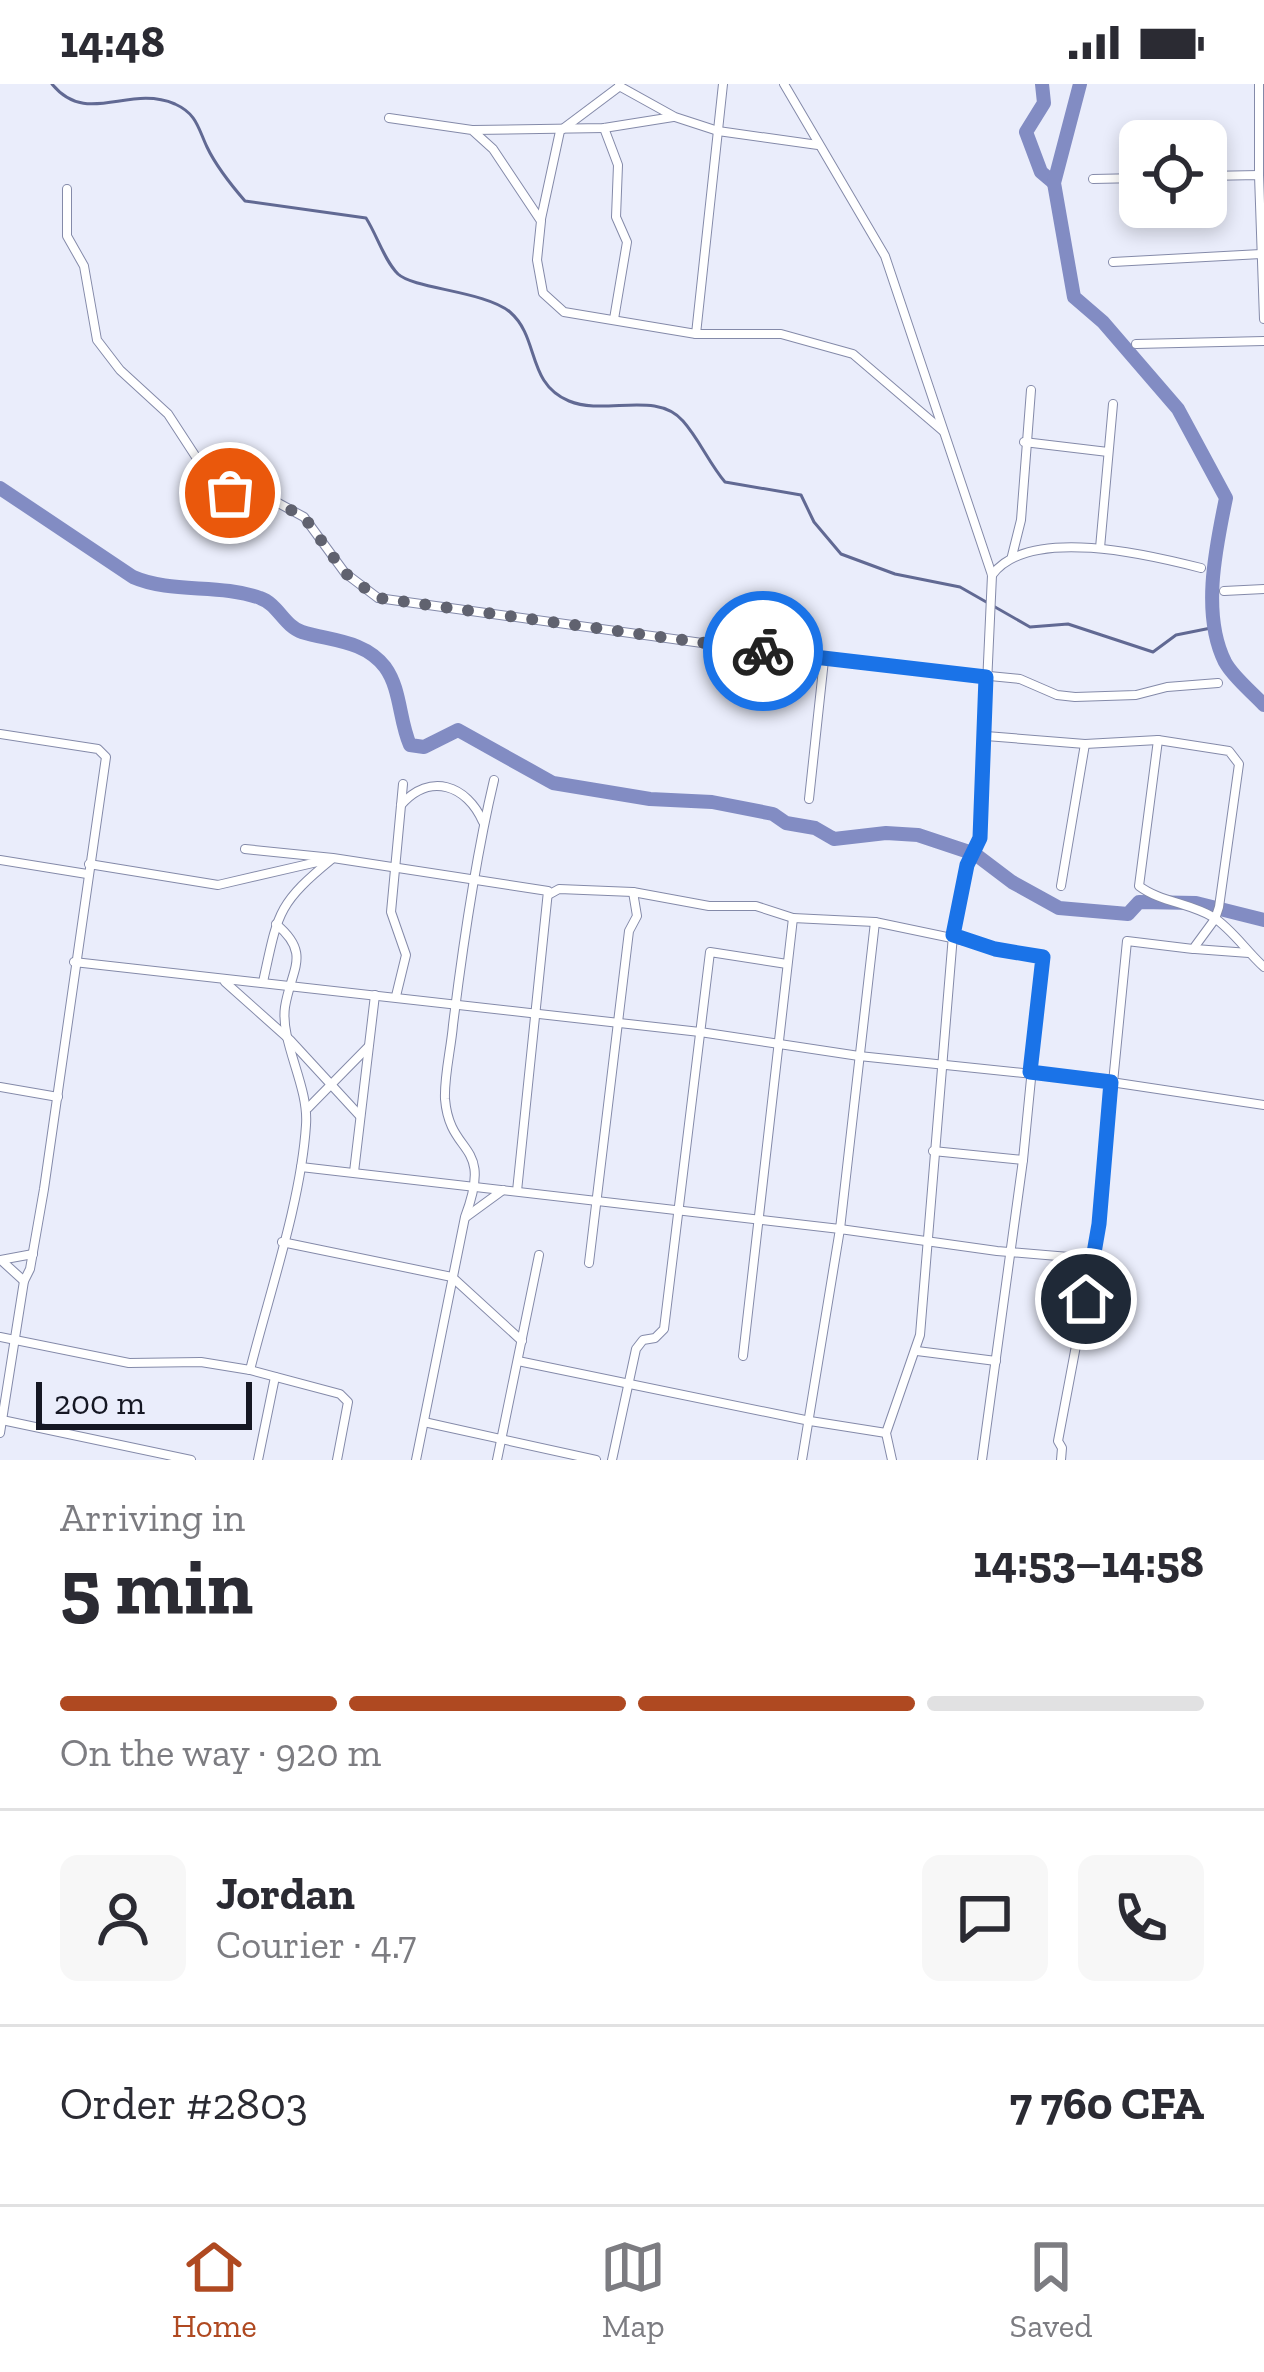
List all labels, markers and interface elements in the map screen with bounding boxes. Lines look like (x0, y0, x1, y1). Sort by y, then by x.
text: 14:48 (60, 15, 165, 69)
map controls (1119, 120, 1227, 228)
button: locate (1119, 120, 1227, 228)
pin (179, 442, 281, 544)
icon: bag (197, 460, 263, 526)
courier (703, 591, 823, 711)
icon: bike (730, 618, 796, 684)
pin (1035, 1248, 1137, 1350)
icon: home (1053, 1266, 1119, 1332)
scale bar (36, 1376, 252, 1429)
text: 200 m (54, 1383, 145, 1422)
text: Arriving in (60, 1494, 245, 1541)
text: 14:53–14:58 (973, 1535, 1204, 1589)
text: 5 min (60, 1539, 253, 1633)
text: On the way · 920 m (60, 1729, 381, 1776)
button: person (60, 1855, 186, 1981)
button: chat (922, 1855, 1048, 1981)
button: phone (1078, 1855, 1204, 1981)
text: Jordan (216, 1867, 355, 1921)
text: Courier · 4.7 (216, 1921, 416, 1968)
text: Order #2803 (60, 2077, 308, 2131)
text: 7 760 CFA (1010, 2077, 1204, 2131)
tab: Home (172, 2234, 257, 2345)
tab: Map (600, 2234, 666, 2345)
tab: Saved (1010, 2234, 1092, 2345)

